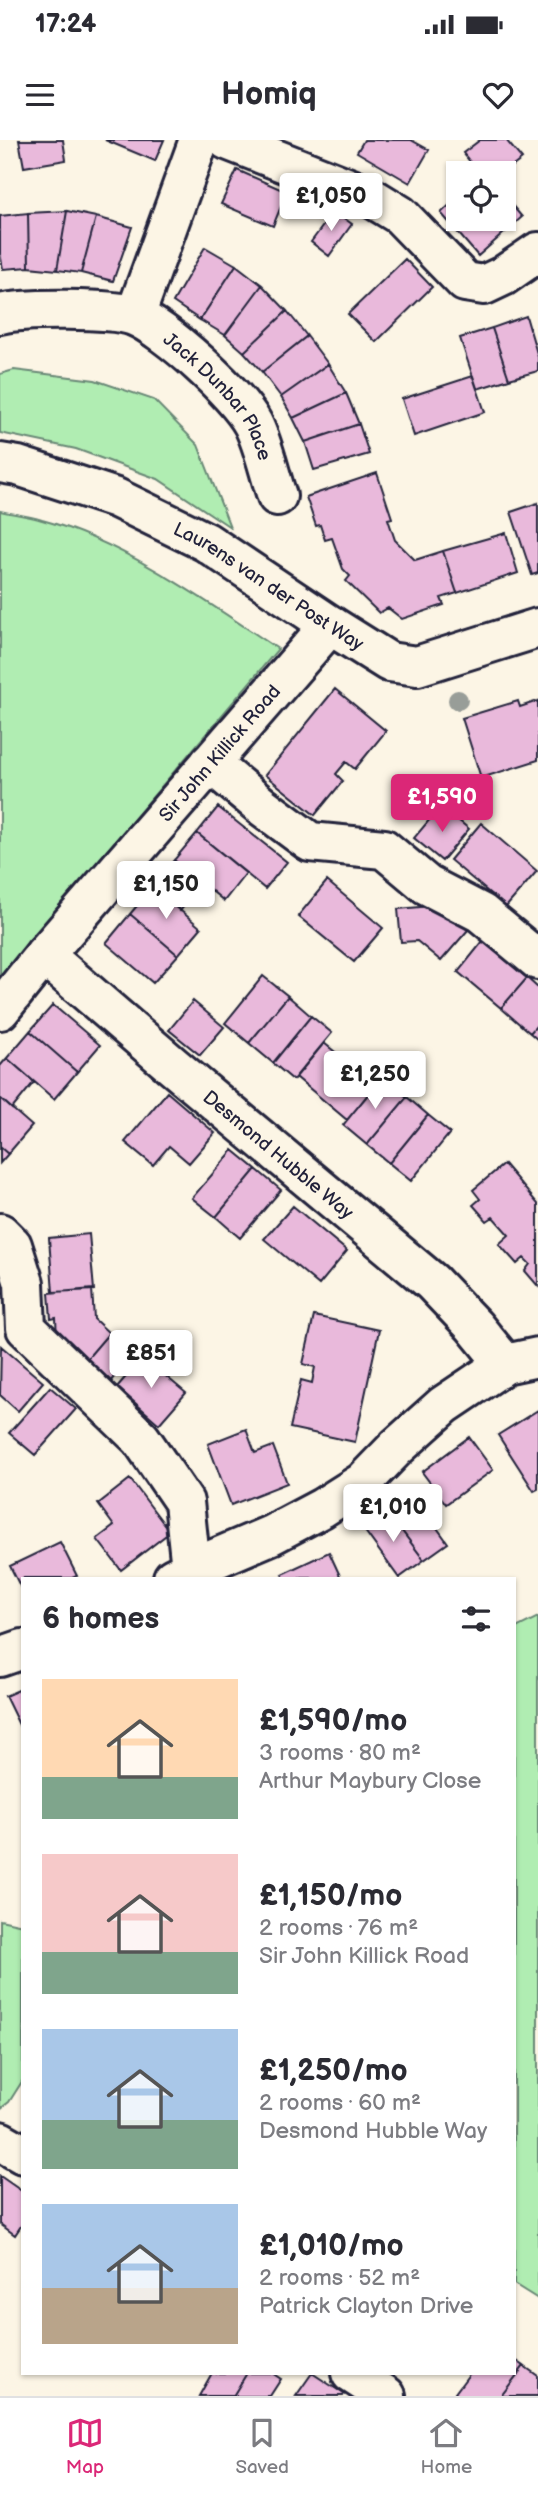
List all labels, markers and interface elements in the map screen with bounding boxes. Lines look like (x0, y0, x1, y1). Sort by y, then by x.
text: 17:24 (35, 9, 96, 40)
text: Homiq (221, 75, 317, 114)
icon: menu (21, 76, 59, 114)
icon: heart (479, 76, 517, 114)
map controls (446, 161, 516, 231)
button: locate (446, 161, 516, 231)
pin: £1,050 (274, 174, 388, 233)
text: £1,050 (295, 182, 367, 210)
street label: Jack Dunbar Place (158, 328, 276, 463)
street label: Laurens van der Post Way (169, 518, 368, 656)
street label: Sir John Killick Road (155, 681, 286, 827)
pin: £1,590 (385, 774, 499, 834)
text: £1,590 (407, 783, 477, 811)
pin: £1,150 (109, 862, 223, 921)
text: £1,150 (133, 870, 199, 898)
pin: £1,250 (318, 1052, 432, 1111)
text: £1,250 (340, 1060, 410, 1088)
street label: Desmond Hubble Way (198, 1086, 358, 1225)
pin: £851 (110, 1330, 192, 1390)
text: £851 (125, 1339, 177, 1367)
pin: £1,010 (336, 1484, 450, 1544)
text: £1,010 (359, 1493, 427, 1521)
icon: filters (457, 1600, 495, 1638)
text: 6 homes (42, 1601, 159, 1637)
text: £1,590/mo (259, 1703, 407, 1739)
icon: home (98, 1707, 182, 1791)
text: 3 rooms · 80 m² (259, 1739, 421, 1767)
text: Arthur Maybury Close (259, 1767, 481, 1795)
text: £1,150/mo (259, 1878, 402, 1914)
icon: home (98, 1882, 182, 1966)
text: 2 rooms · 76 m² (259, 1914, 418, 1942)
text: Sir John Killick Road (259, 1942, 469, 1970)
text: £1,250/mo (259, 2053, 408, 2089)
icon: home (98, 2057, 182, 2141)
text: 2 rooms · 60 m² (259, 2089, 421, 2117)
text: Desmond Hubble Way (259, 2117, 487, 2145)
text: £1,010/mo (259, 2228, 404, 2264)
icon: home (98, 2232, 182, 2316)
text: 2 rooms · 52 m² (259, 2264, 420, 2292)
text: Patrick Clayton Drive (259, 2292, 473, 2320)
tab: Map (66, 2414, 104, 2479)
tab: Saved (236, 2414, 289, 2479)
tab: Home (421, 2414, 472, 2479)

